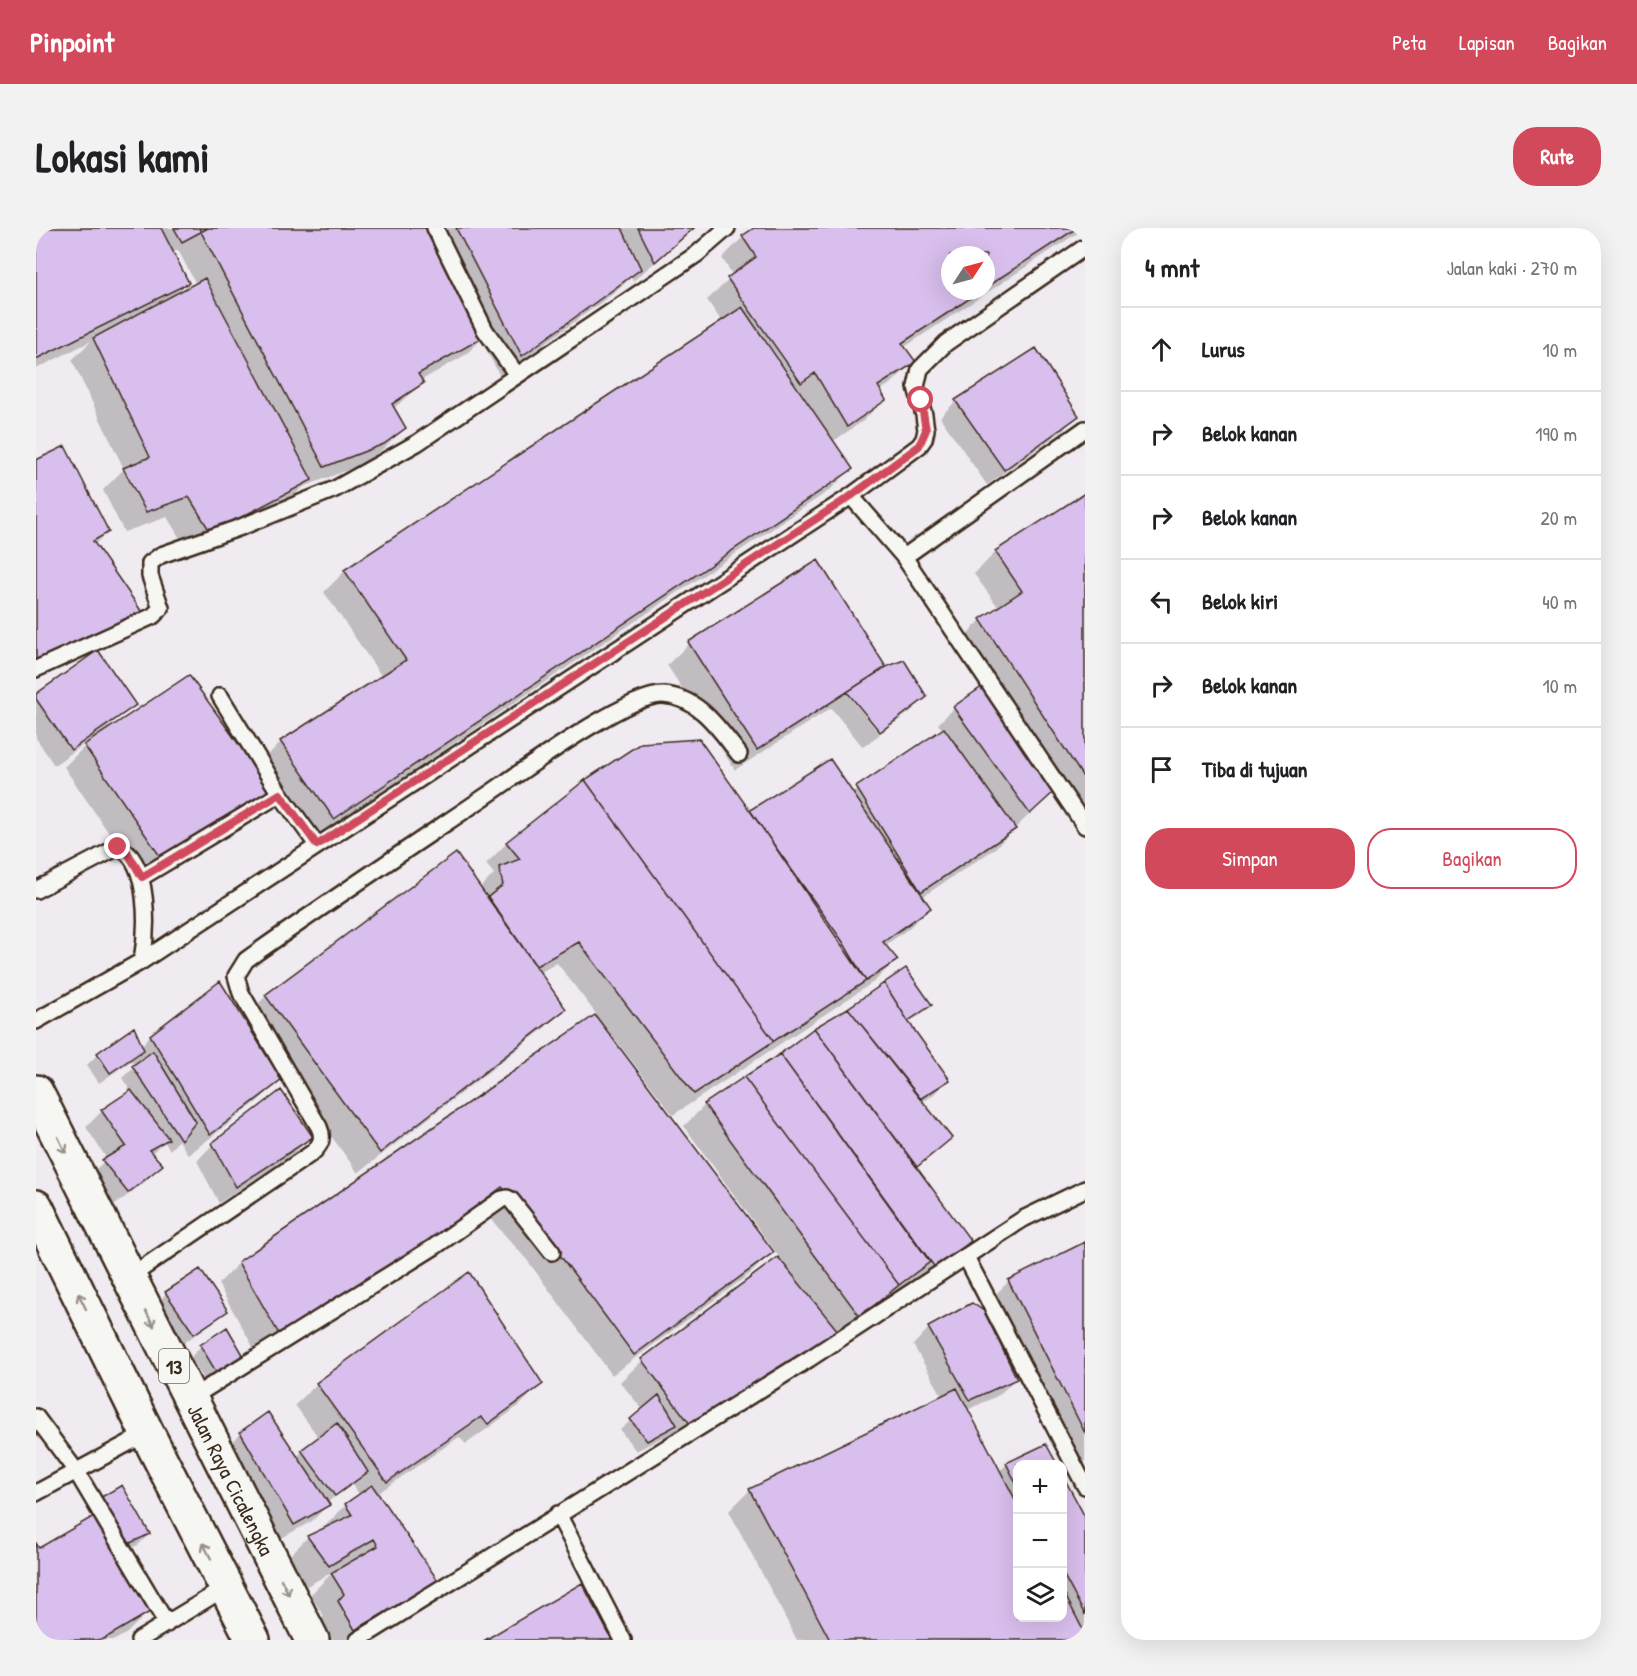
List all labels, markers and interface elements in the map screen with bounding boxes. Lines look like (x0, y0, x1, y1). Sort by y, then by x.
text: Pinpoint (30, 23, 114, 61)
text: Peta (1392, 28, 1426, 57)
text: Lapisan (1459, 28, 1515, 57)
text: Bagikan (1548, 28, 1607, 57)
button: Rute (1513, 127, 1601, 186)
text: Lokasi kami (36, 128, 210, 185)
north arrow (941, 246, 995, 300)
text: 4 mnt (1145, 250, 1199, 285)
text: Jalan kaki · 270 m (1446, 254, 1577, 281)
icon: ahead (1145, 333, 1178, 366)
text: Lurus (1202, 334, 1245, 364)
text: 10 m (1543, 336, 1577, 363)
route start (907, 386, 933, 412)
icon: right (1145, 417, 1178, 450)
text: Belok kanan (1202, 418, 1297, 448)
text: 190 m (1535, 420, 1577, 447)
icon: right (1145, 501, 1178, 534)
text: Belok kanan (1202, 502, 1297, 532)
text: 20 m (1540, 504, 1577, 531)
icon: left (1145, 585, 1178, 618)
text: Belok kiri (1202, 586, 1278, 616)
text: 40 m (1542, 588, 1577, 615)
icon: right (1145, 669, 1178, 702)
text: Belok kanan (1202, 670, 1297, 700)
text: 10 m (1543, 672, 1577, 699)
icon: arrive (1145, 753, 1178, 786)
text: Tiba di tujuan (1202, 754, 1307, 784)
button: Simpan (1145, 828, 1355, 889)
button: Bagikan (1367, 828, 1577, 889)
route end (104, 833, 130, 859)
one-way arrow (57, 1135, 68, 1153)
one-way arrow (76, 1292, 88, 1310)
one-way arrow (144, 1310, 156, 1327)
road number: 13 (159, 1349, 189, 1383)
street label: Jalan Raya Cicalengka (181, 1399, 282, 1560)
map controls (1013, 1460, 1067, 1622)
button: + (1013, 1460, 1067, 1514)
button: − (1013, 1514, 1067, 1568)
one-way arrow (200, 1542, 212, 1560)
button: layers (1013, 1568, 1067, 1622)
one-way arrow (280, 1577, 292, 1595)

